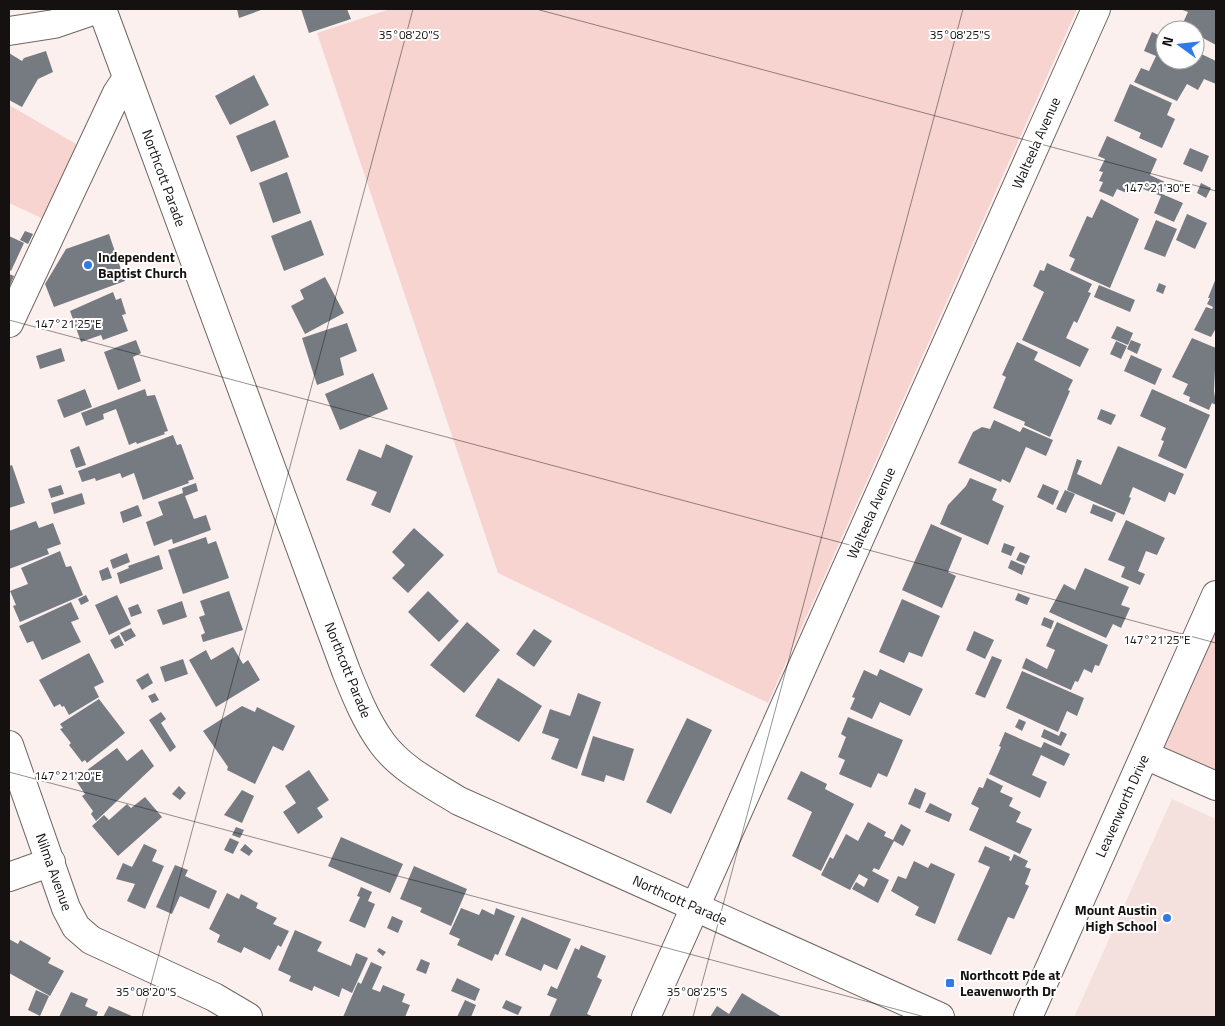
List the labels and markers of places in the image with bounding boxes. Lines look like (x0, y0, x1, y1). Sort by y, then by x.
place label: Independent Baptist Church (98, 246, 187, 283)
marker: Independent Baptist Church (82, 259, 94, 271)
place label: Mount Austin High School (1075, 899, 1157, 936)
marker: Mount Austin High School (1161, 912, 1173, 924)
place label: Northcott Pde at Leavenworth Dr (960, 964, 1060, 1001)
marker: Northcott Pde at Leavenworth Dr (944, 977, 956, 989)

